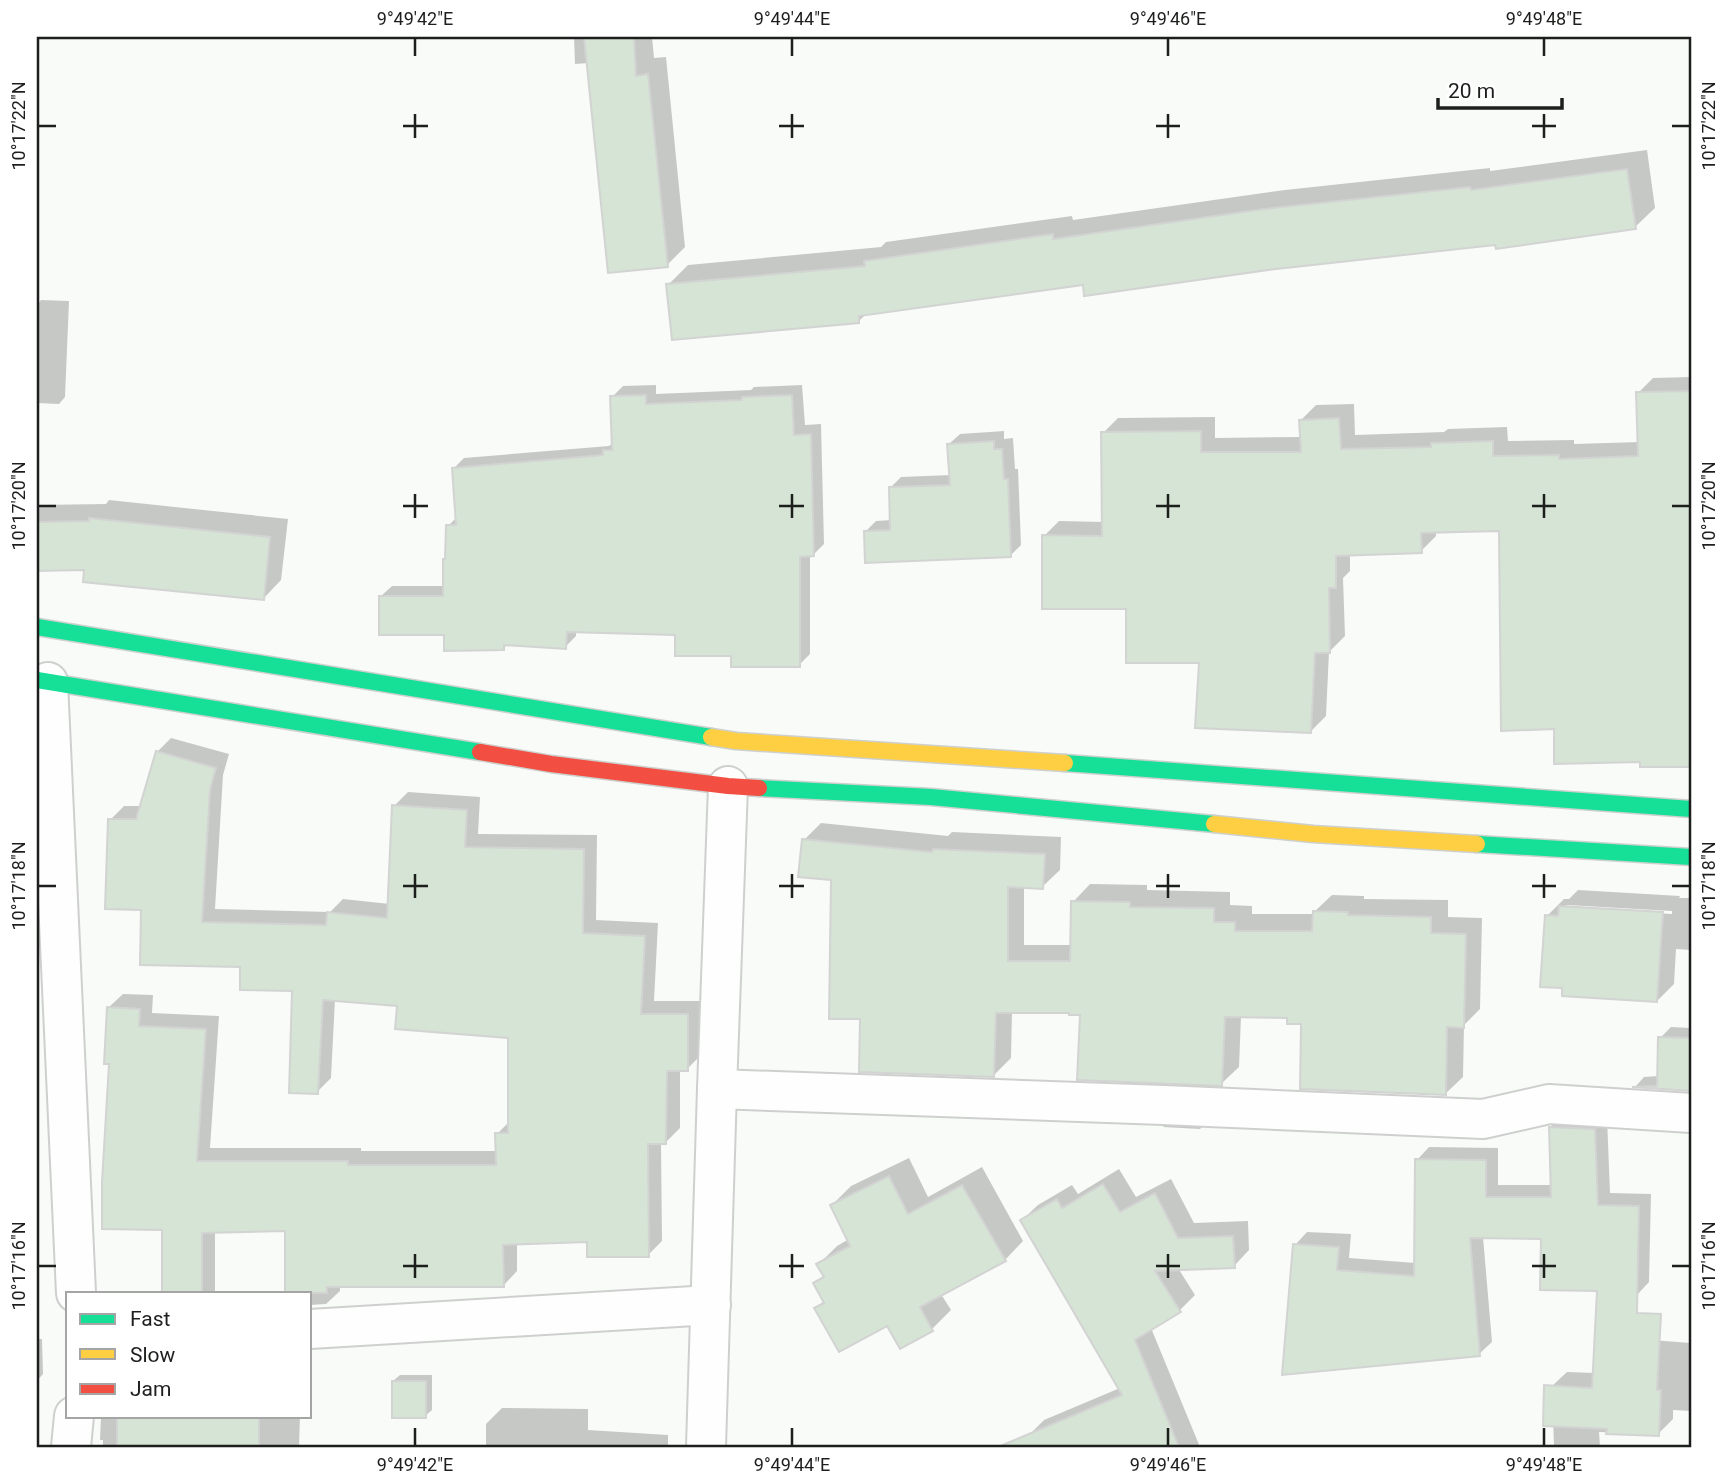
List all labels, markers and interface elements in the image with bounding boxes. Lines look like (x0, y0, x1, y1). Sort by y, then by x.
text: 9°49'42"E (377, 8, 453, 29)
text: 9°49'44"E (754, 8, 830, 29)
text: 9°49'46"E (1130, 8, 1206, 29)
text: 9°49'48"E (1506, 8, 1582, 29)
scale bar (1438, 66, 1562, 110)
text: 20 m (1448, 79, 1495, 103)
text: 10°17'22"N (8, 81, 29, 171)
text: 10°17'22"N (1698, 81, 1719, 171)
text: 10°17'20"N (8, 461, 29, 551)
text: 10°17'20"N (1698, 461, 1719, 551)
text: 10°17'18"N (8, 841, 29, 931)
text: 10°17'18"N (1698, 841, 1719, 931)
text: 10°17'16"N (8, 1221, 29, 1311)
text: 10°17'16"N (1698, 1221, 1719, 1311)
legend (66, 1292, 312, 1418)
text: Fast (130, 1307, 171, 1331)
text: Slow (130, 1343, 176, 1367)
text: Jam (130, 1377, 171, 1401)
text: 9°49'42"E (377, 1454, 453, 1475)
text: 9°49'44"E (754, 1454, 830, 1475)
text: 9°49'46"E (1130, 1454, 1206, 1475)
text: 9°49'48"E (1506, 1454, 1582, 1475)

